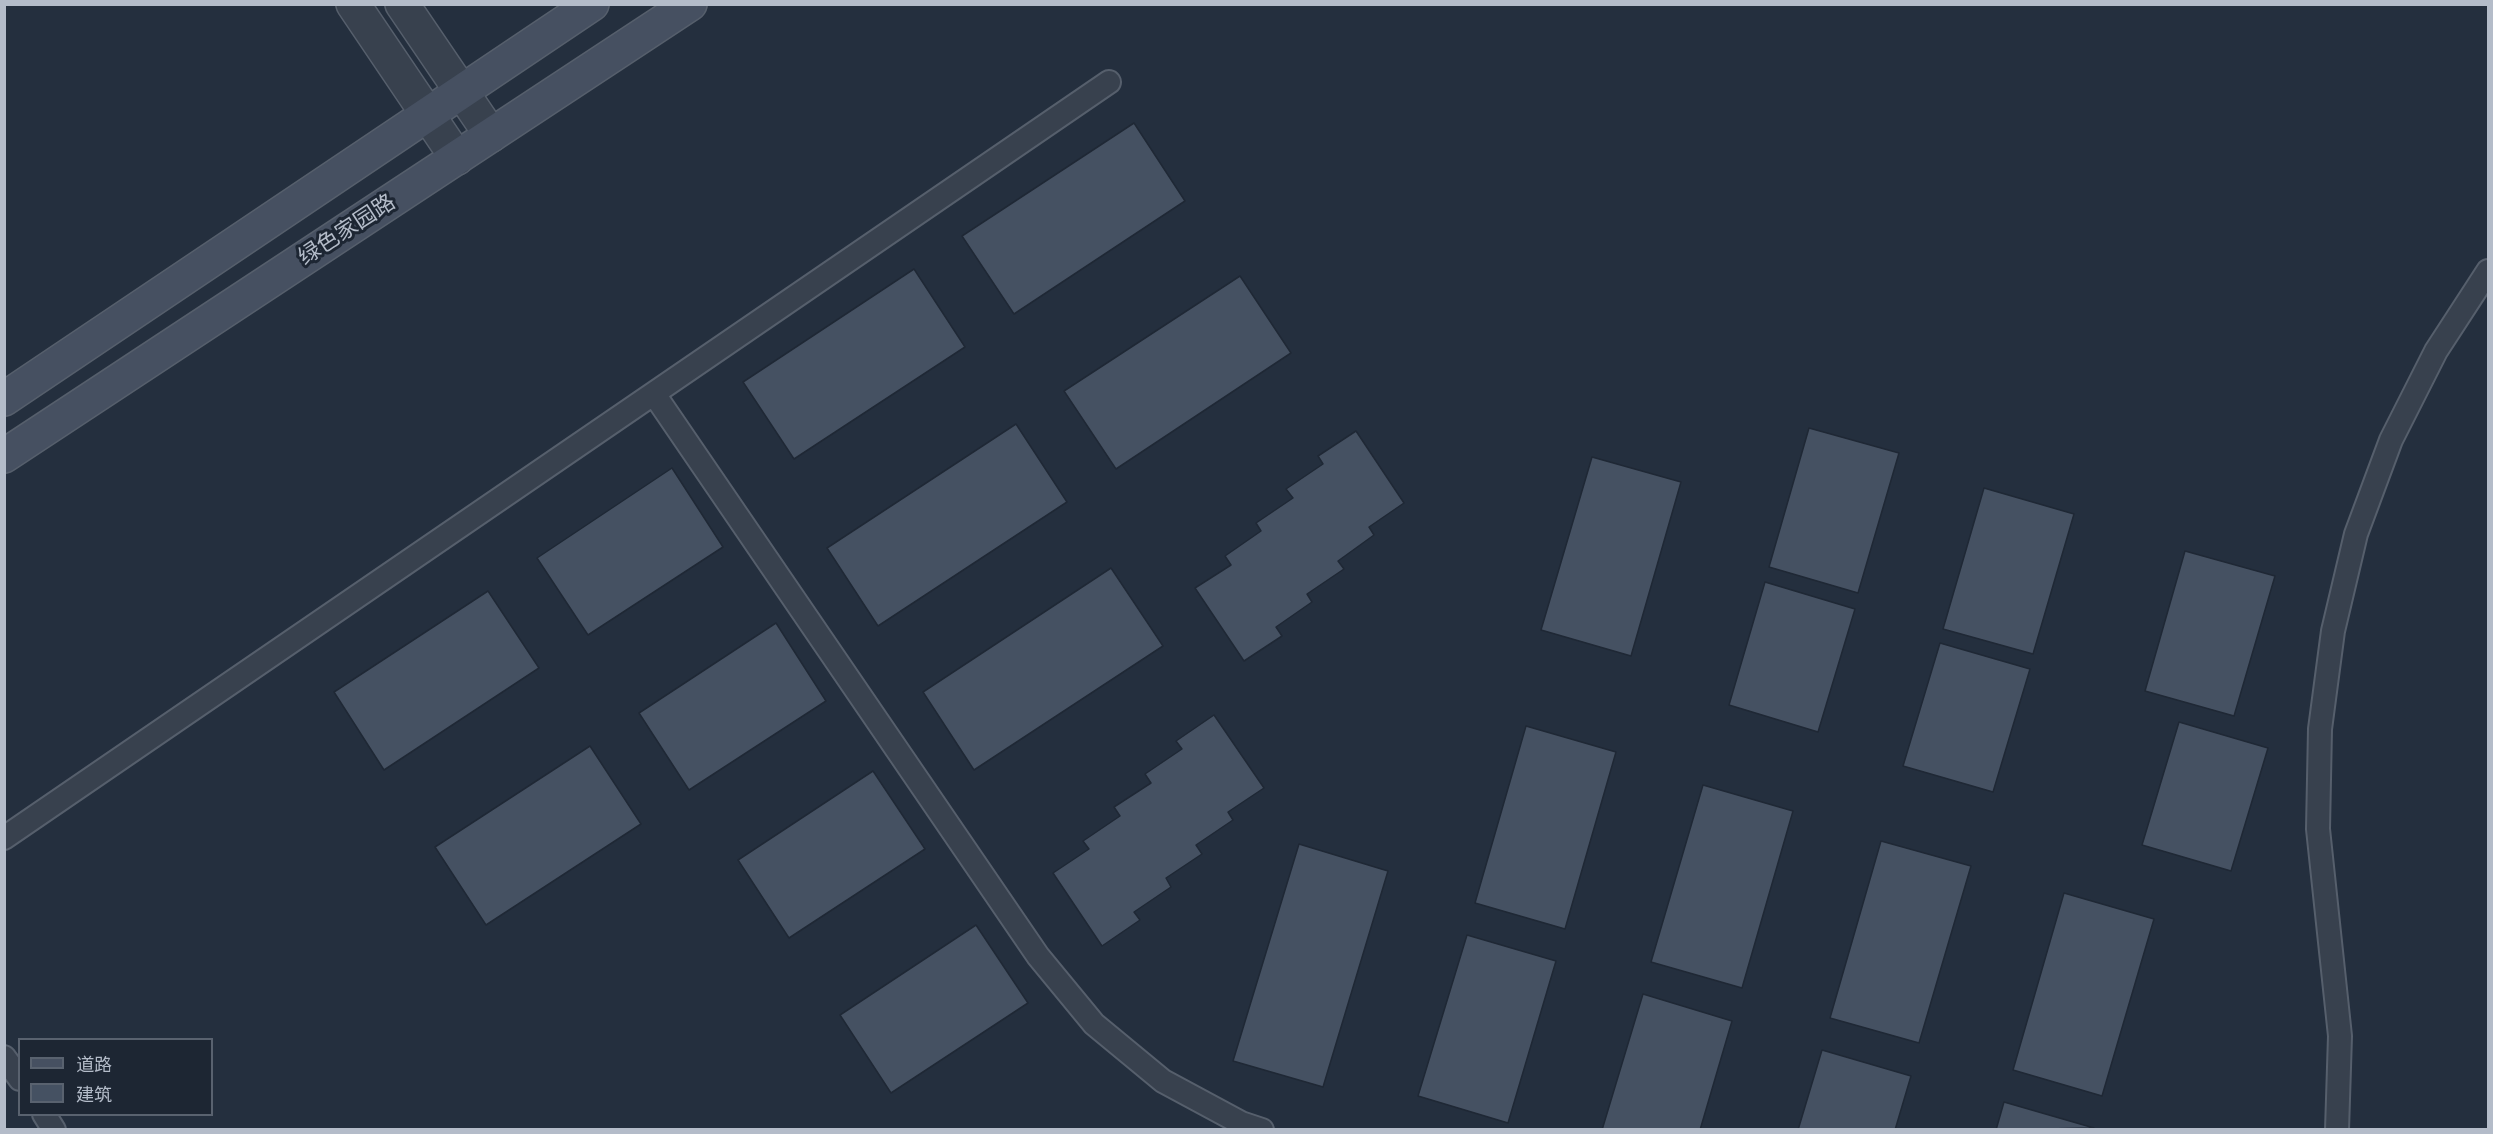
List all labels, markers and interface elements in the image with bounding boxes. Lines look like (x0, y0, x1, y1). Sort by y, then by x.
street label: 绿色家园路 (294, 189, 400, 271)
legend (18, 1038, 213, 1116)
text: 道路 (76, 1054, 112, 1076)
text: 建筑 (76, 1084, 112, 1106)

